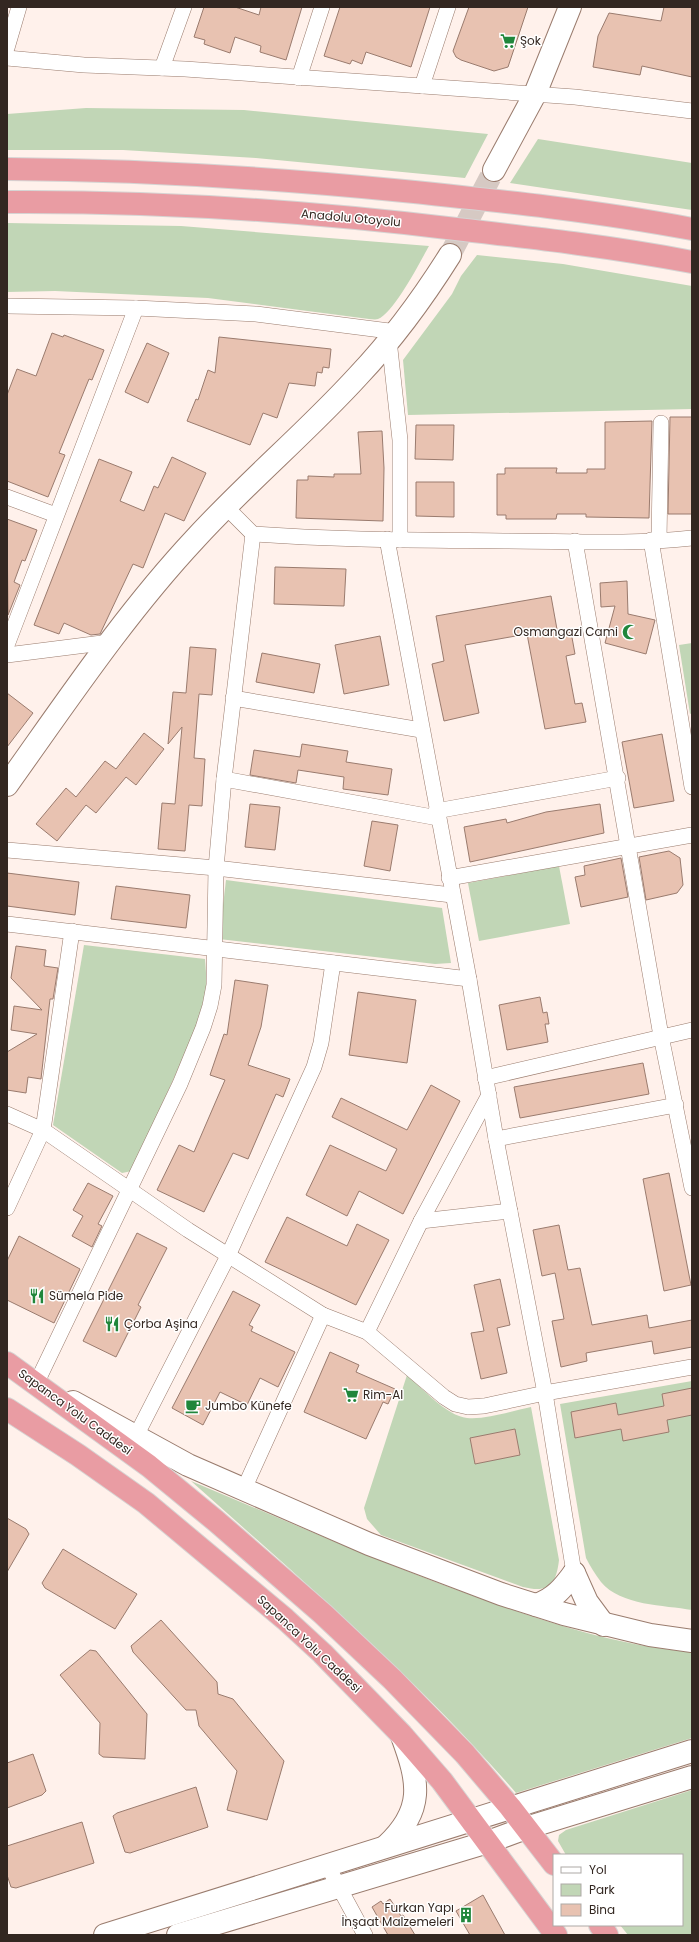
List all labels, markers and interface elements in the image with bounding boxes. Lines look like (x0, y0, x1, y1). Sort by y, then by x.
supermarket icon: Şok (499, 32, 517, 50)
place label: Şok (520, 32, 542, 49)
street label: Anadolu Otoyolu (300, 205, 402, 230)
place label: Osmangazi Cami (514, 623, 618, 640)
mosque icon: Osmangazi Cami (621, 623, 639, 641)
restaurant icon: Sümela Pide (28, 1287, 46, 1305)
place label: Sümela Pide (49, 1287, 123, 1304)
restaurant icon: Çorba Aşina (103, 1315, 121, 1333)
place label: Çorba Aşina (124, 1315, 198, 1332)
street label: Sapanca Yolu Caddesi (15, 1365, 136, 1459)
supermarket icon: Rim-Al (342, 1386, 360, 1404)
place label: Rim-Al (363, 1386, 403, 1403)
cafe icon: Jumbo Künefe (184, 1397, 202, 1415)
place label: Jumbo Künefe (205, 1397, 292, 1414)
street label: Sapanca Yolu Caddesi (254, 1591, 365, 1696)
legend (553, 1854, 683, 1926)
text: Yol (589, 1861, 607, 1878)
text: Park (589, 1881, 616, 1898)
place label: Furkan Yapı İnşaat Malzemeleri (341, 1899, 454, 1930)
text: Bina (589, 1901, 615, 1918)
building icon: Furkan Yapı İnşaat Malzemeleri (457, 1906, 475, 1924)

